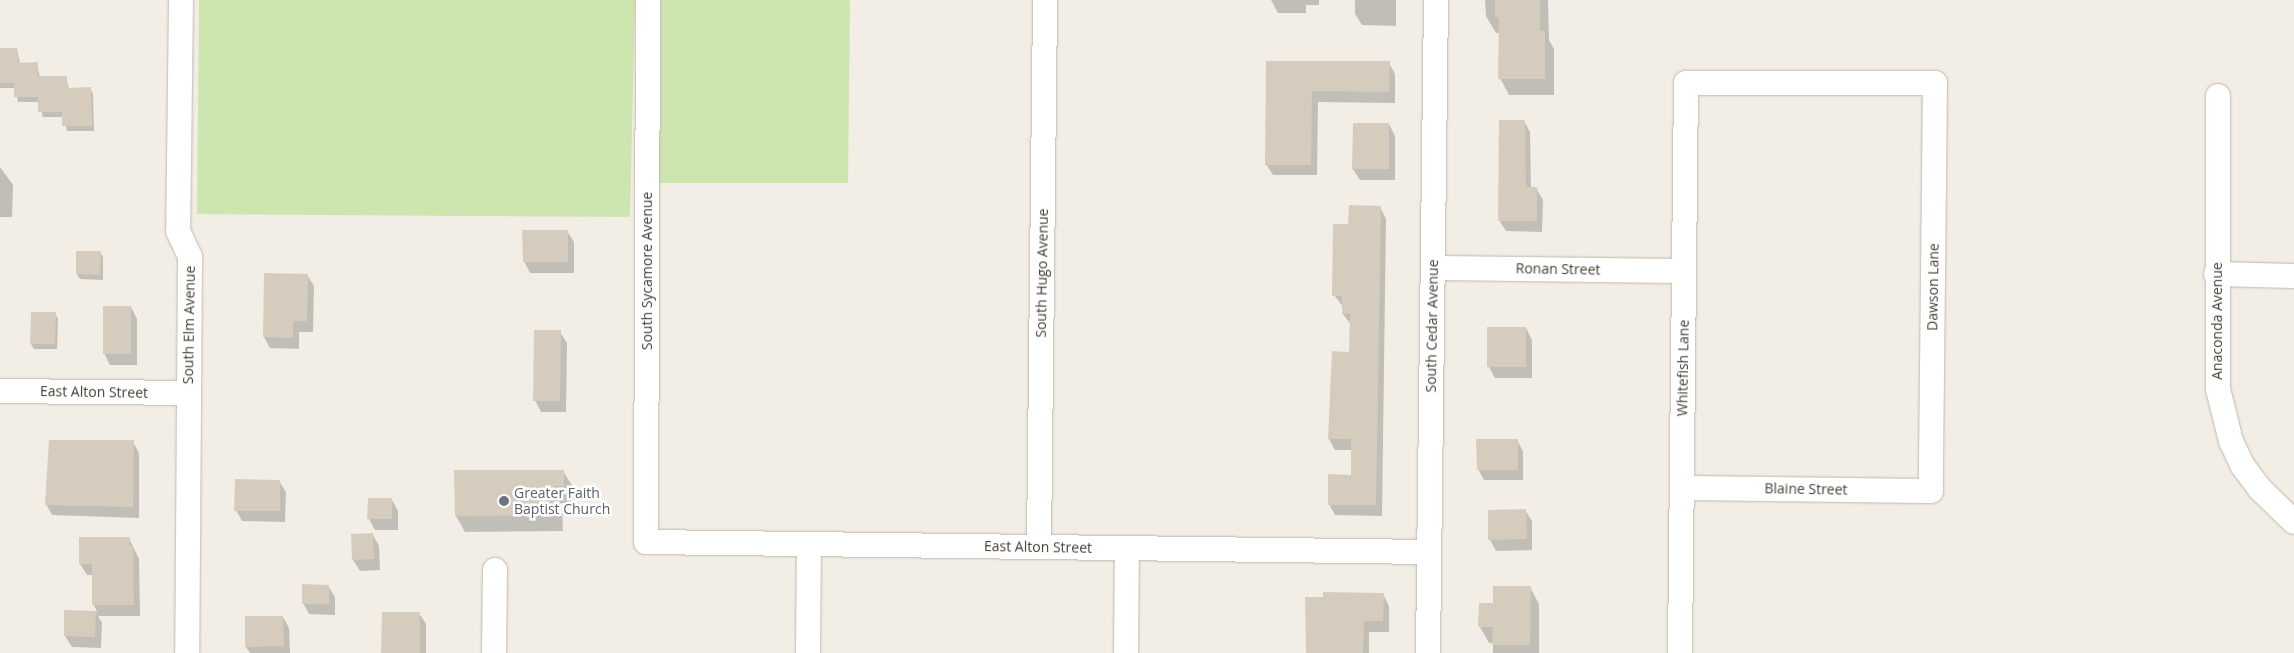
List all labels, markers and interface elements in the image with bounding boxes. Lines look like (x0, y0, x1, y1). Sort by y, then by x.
street label: South Sycamore Avenue (639, 192, 655, 350)
street label: South Hugo Avenue (1032, 208, 1052, 338)
street label: Dawson Lane (1924, 243, 1942, 331)
street label: South Cedar Avenue (1422, 259, 1442, 393)
street label: Ronan Street (1515, 260, 1601, 278)
street label: Anaconda Avenue (2209, 262, 2225, 380)
street label: South Elm Avenue (180, 266, 198, 384)
street label: Whitefish Lane (1674, 320, 1692, 416)
street label: East Alton Street (40, 383, 148, 401)
street label: Blaine Street (1764, 480, 1848, 498)
place label: Greater Faith Baptist Church (514, 485, 610, 518)
marker: Greater Faith Baptist Church (498, 495, 510, 507)
street label: East Alton Street (984, 538, 1092, 556)

